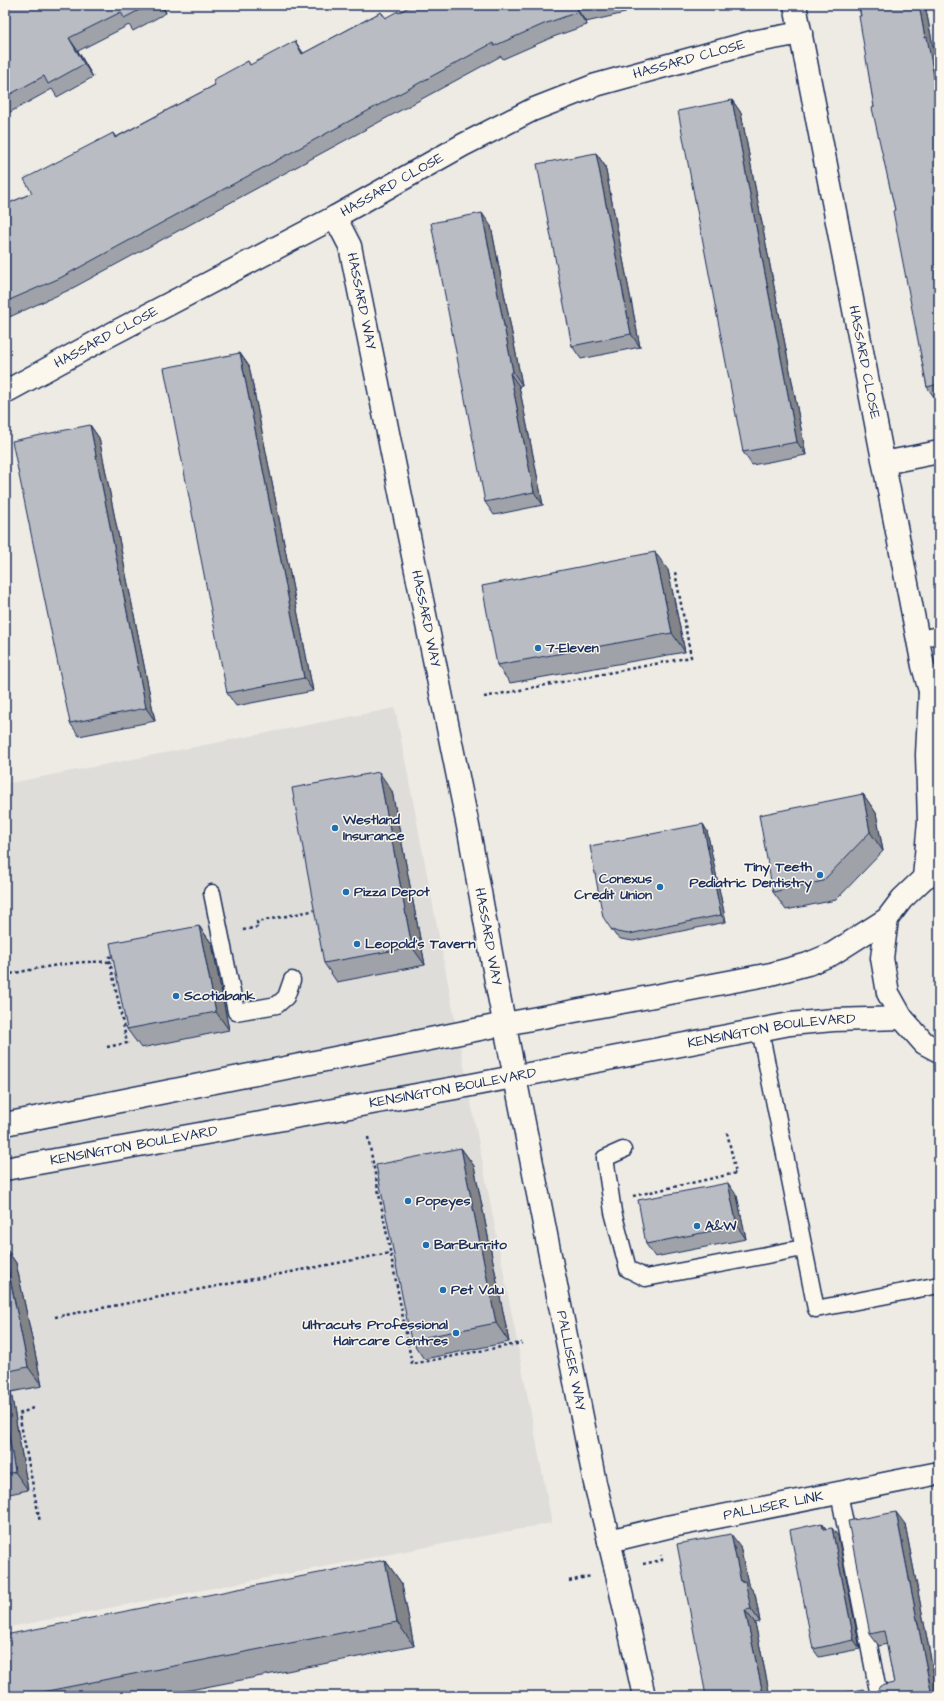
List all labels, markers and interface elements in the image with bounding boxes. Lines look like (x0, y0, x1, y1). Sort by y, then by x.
street label: HASSARD CLOSE (631, 34, 748, 84)
street label: HASSARD CLOSE (337, 148, 448, 222)
street label: HASSARD WAY (342, 251, 381, 352)
street label: HASSARD CLOSE (51, 301, 162, 373)
street label: HASSARD CLOSE (843, 304, 885, 422)
street label: HASSARD WAY (406, 568, 446, 670)
place label: 7-Eleven (545, 638, 599, 658)
marker: 7-Eleven (533, 643, 543, 653)
place label: Westland Insurance (342, 810, 405, 846)
marker: Westland Insurance (330, 823, 340, 833)
place label: Tiny Teeth Pediatric Dentistry (690, 857, 813, 893)
place label: Conexus Credit Union (574, 869, 652, 905)
marker: Tiny Teeth Pediatric Dentistry (815, 870, 825, 880)
place label: Pizza Depot (354, 882, 430, 902)
marker: Conexus Credit Union (655, 882, 665, 892)
street label: HASSARD WAY (469, 886, 507, 988)
marker: Pizza Depot (341, 887, 351, 897)
place label: Leopold's Tavern (365, 934, 476, 954)
marker: Leopold's Tavern (352, 939, 362, 949)
place label: Scotiabank (183, 986, 256, 1006)
marker: Scotiabank (171, 991, 181, 1001)
street label: KENSINGTON BOULEVARD (686, 1009, 856, 1053)
street label: KENSINGTON BOULEVARD (368, 1063, 538, 1113)
street label: KENSINGTON BOULEVARD (49, 1121, 219, 1171)
place label: Popeyes (416, 1191, 470, 1211)
marker: Popeyes (403, 1196, 413, 1206)
place label: A&W (705, 1216, 737, 1236)
marker: A&W (692, 1221, 702, 1231)
place label: BarBurrito (434, 1235, 507, 1255)
marker: BarBurrito (421, 1240, 431, 1250)
place label: Pet Valu (451, 1280, 504, 1300)
marker: Pet Valu (438, 1285, 448, 1295)
street label: PALLISER WAY (551, 1309, 591, 1413)
place label: Ultracuts Professional Haircare Centres (302, 1315, 449, 1351)
marker: Ultracuts Professional Haircare Centres (451, 1328, 461, 1338)
street label: PALLISER LINK (722, 1486, 825, 1526)

